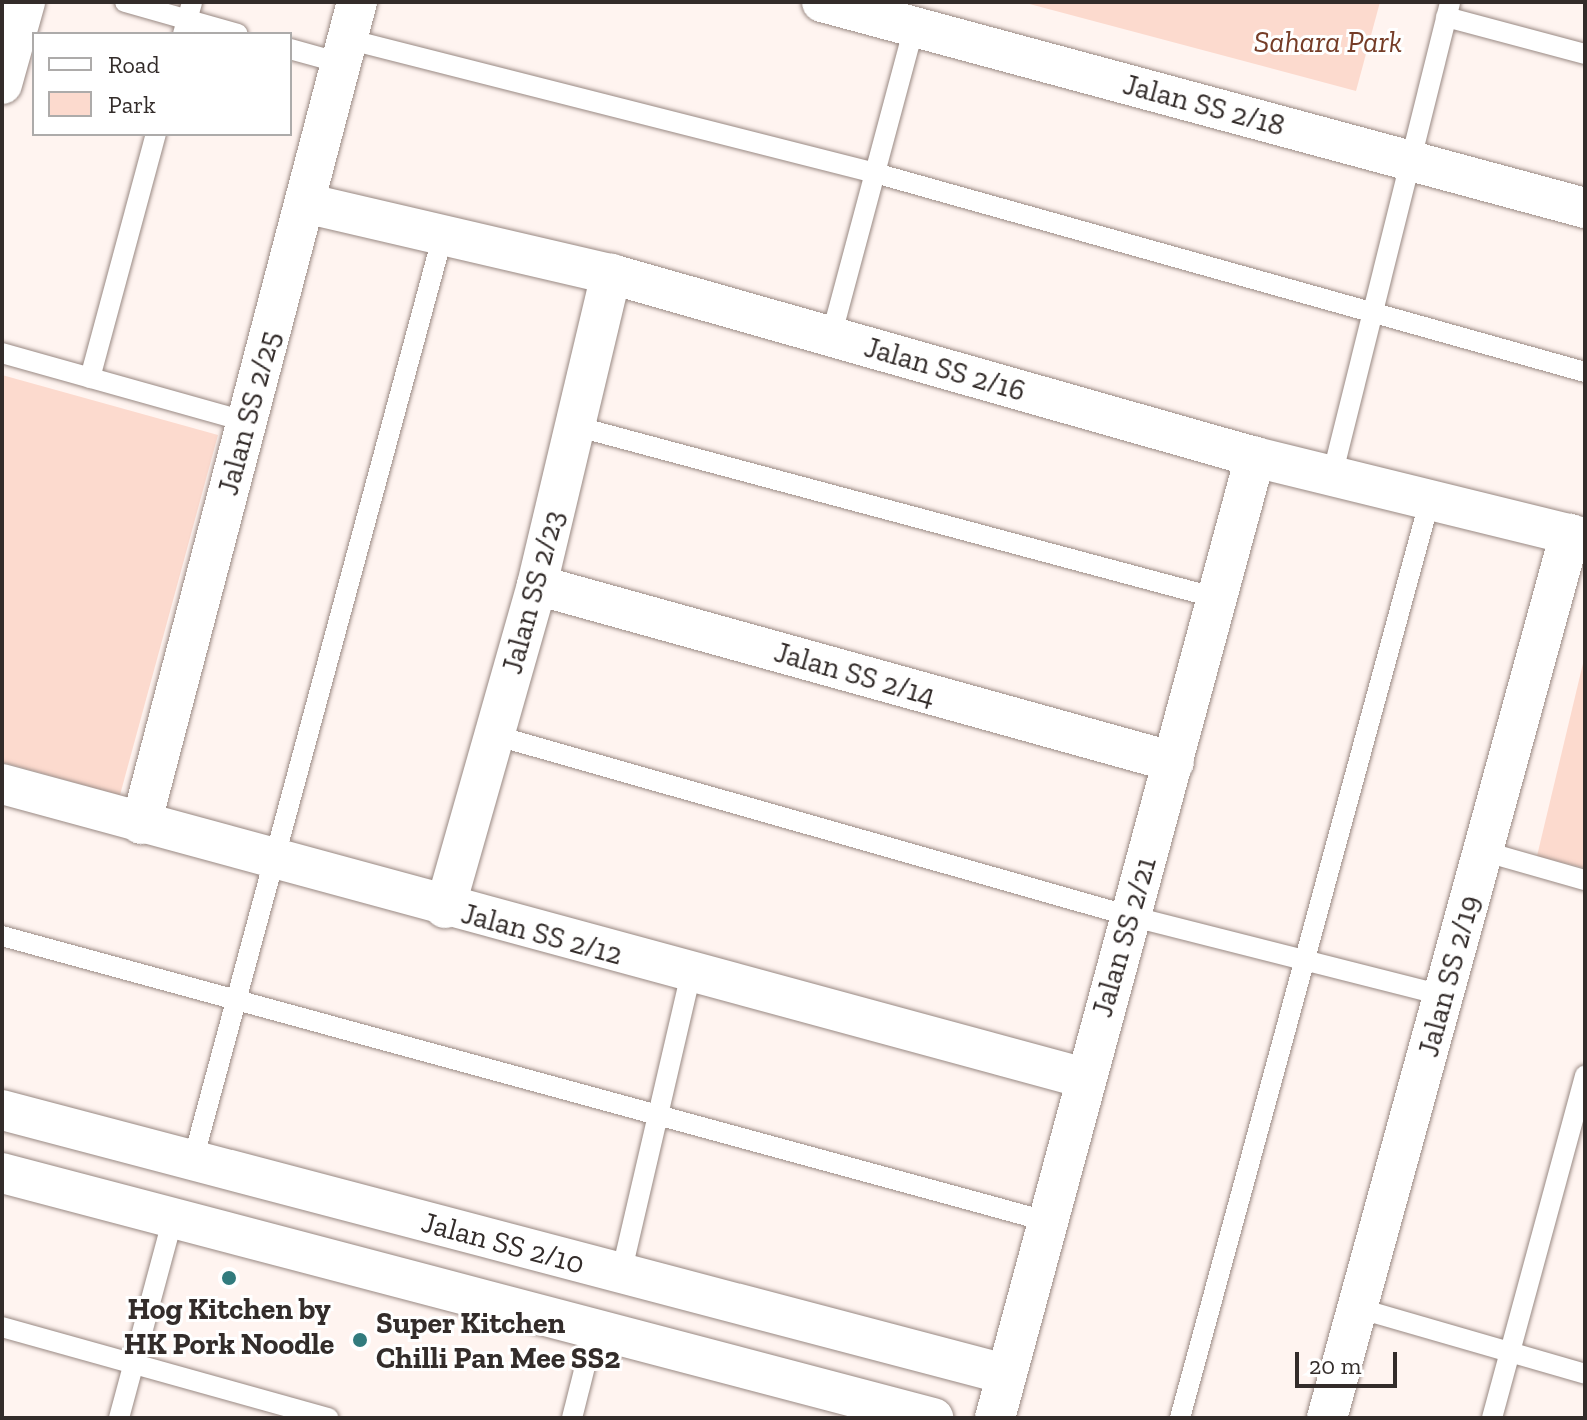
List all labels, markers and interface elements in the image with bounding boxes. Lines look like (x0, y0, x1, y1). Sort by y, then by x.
park label: Sahara Park (1254, 24, 1402, 60)
legend (32, 32, 292, 136)
text: Road (108, 50, 160, 79)
street label: Jalan SS 2/18 (1119, 66, 1289, 144)
text: Park (108, 90, 156, 119)
street label: Jalan SS 2/25 (210, 327, 288, 499)
street label: Jalan SS 2/16 (860, 329, 1030, 409)
street label: Jalan SS 2/23 (494, 506, 572, 678)
street label: Jalan SS 2/14 (770, 634, 940, 714)
street label: Jalan SS 2/21 (1084, 853, 1164, 1021)
street label: Jalan SS 2/19 (1410, 891, 1488, 1061)
street label: Jalan SS 2/12 (458, 895, 626, 973)
street label: Jalan SS 2/10 (418, 1204, 588, 1282)
marker: Hog Kitchen by HK Pork Noodle (220, 1269, 238, 1287)
place label: Hog Kitchen by HK Pork Noodle (124, 1291, 334, 1362)
place label: Super Kitchen Chilli Pan Mee SS2 (376, 1305, 620, 1376)
marker: Super Kitchen Chilli Pan Mee SS2 (351, 1331, 369, 1349)
scale bar (1299, 1336, 1401, 1386)
text: 20 m (1309, 1351, 1361, 1380)

